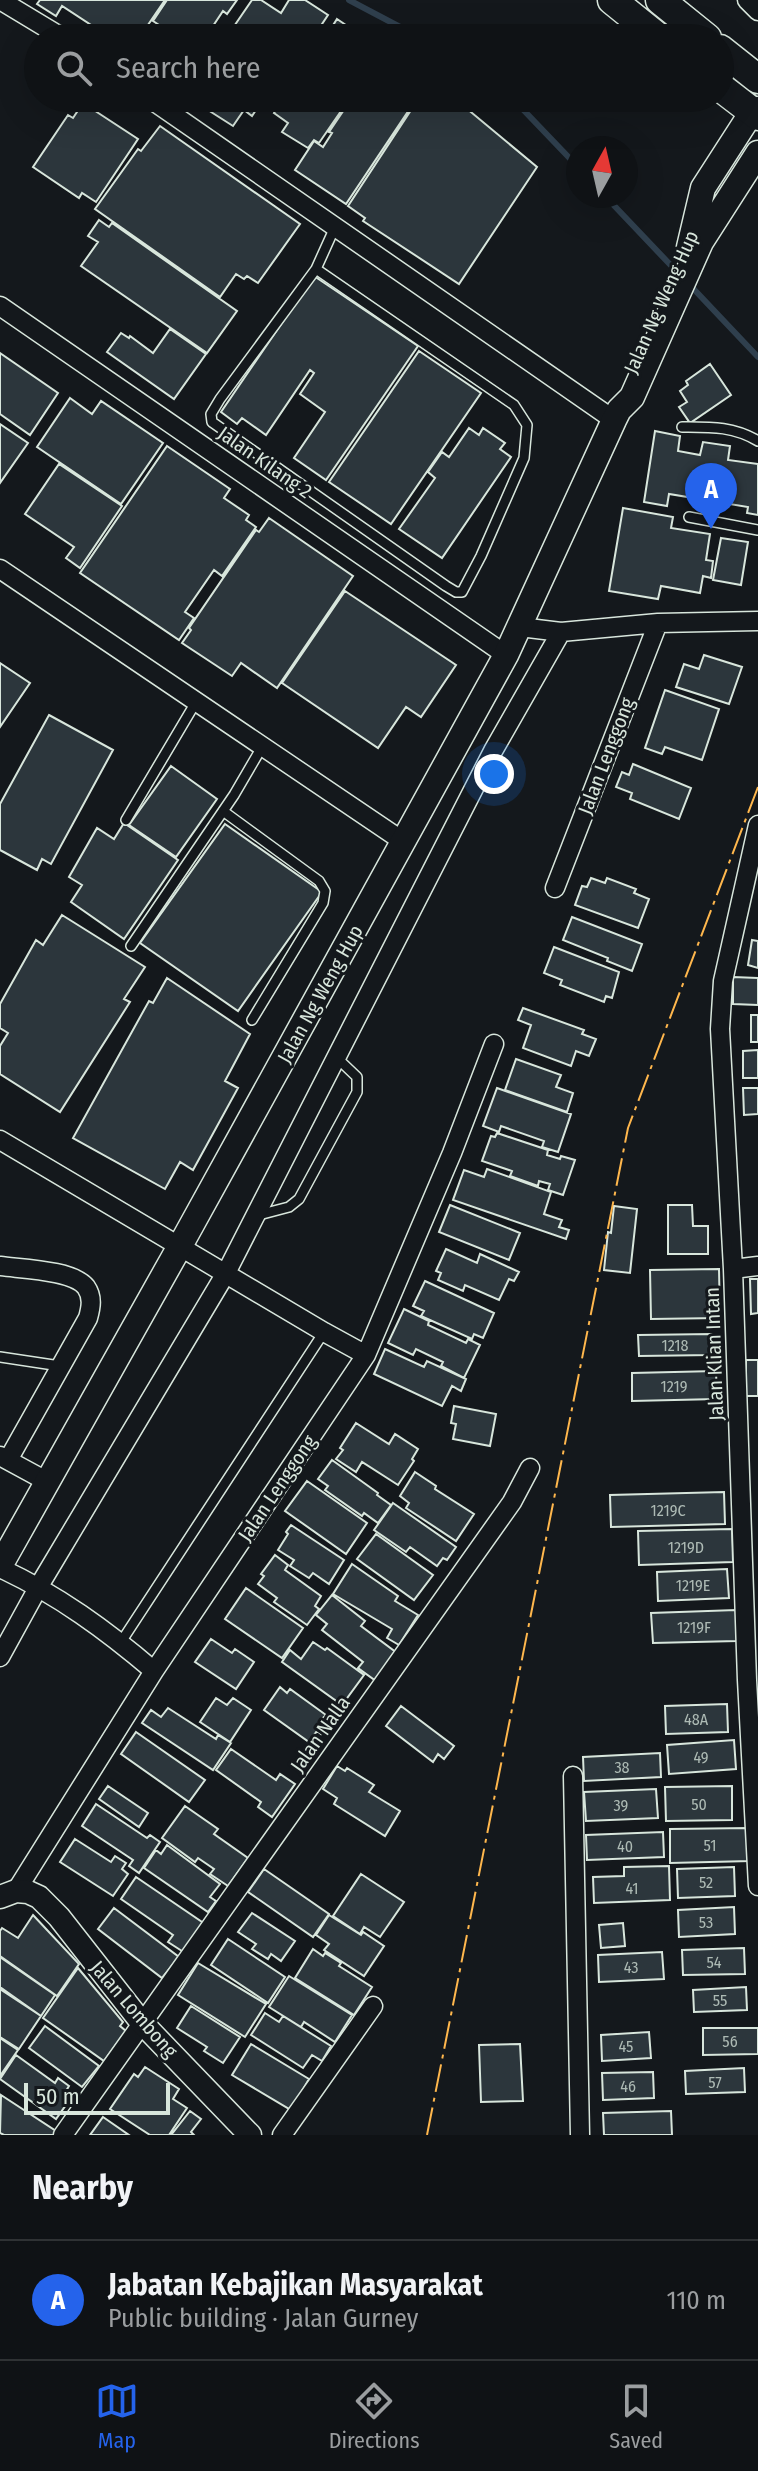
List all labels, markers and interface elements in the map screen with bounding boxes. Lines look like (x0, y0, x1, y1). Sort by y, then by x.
search box (24, 24, 734, 112)
icon: search (52, 46, 96, 90)
text: Search here (116, 50, 261, 86)
north arrow (566, 136, 638, 208)
street label: Jalan Ng Weng Hup (619, 227, 703, 377)
street label: Jalan Kilang 2 (213, 421, 317, 503)
pin: A (685, 463, 737, 529)
street label: Jalan Lenggong (573, 694, 639, 818)
your location (474, 754, 514, 794)
street label: Jalan Ng Weng Hup (272, 921, 368, 1067)
street label: Jalan Klian Intan (700, 1287, 728, 1421)
house number: 1218 (661, 1336, 689, 1355)
house number: 1219 (661, 1377, 688, 1396)
street label: Jalan Lenggong (233, 1430, 322, 1546)
house number: 1219C (650, 1501, 686, 1520)
house number: 1219D (668, 1538, 704, 1557)
house number: 1219E (676, 1576, 710, 1595)
house number: 1219F (677, 1618, 711, 1637)
street label: Jalan Nalla (285, 1691, 355, 1777)
house number: 48A (684, 1710, 709, 1729)
house number: 49 (693, 1748, 709, 1767)
house number: 38 (614, 1758, 630, 1777)
house number: 50 (691, 1795, 707, 1814)
house number: 39 (614, 1796, 629, 1815)
house number: 51 (704, 1836, 716, 1855)
house number: 40 (617, 1837, 633, 1856)
house number: 52 (699, 1873, 713, 1892)
house number: 41 (625, 1879, 639, 1898)
house number: 53 (699, 1913, 713, 1932)
house number: 54 (706, 1953, 722, 1972)
street label: Jalan Lombong (85, 1956, 183, 2063)
house number: 43 (624, 1958, 638, 1977)
house number: 55 (713, 1991, 727, 2010)
house number: 56 (722, 2032, 738, 2051)
house number: 45 (619, 2037, 633, 2056)
house number: 57 (708, 2073, 722, 2092)
house number: 46 (620, 2077, 636, 2096)
scale bar (24, 2079, 170, 2115)
text: 50 m (36, 2083, 80, 2110)
text: Nearby (32, 2167, 133, 2208)
text: Jabatan Kebajikan Masyarakat (108, 2267, 483, 2303)
text: A (51, 2285, 65, 2316)
text: 110 m (666, 2285, 726, 2316)
text: Public building · Jalan Gurney (108, 2303, 418, 2334)
tab: Map (95, 2379, 139, 2454)
tab: Directions (329, 2379, 420, 2454)
tab: Saved (609, 2379, 663, 2454)

